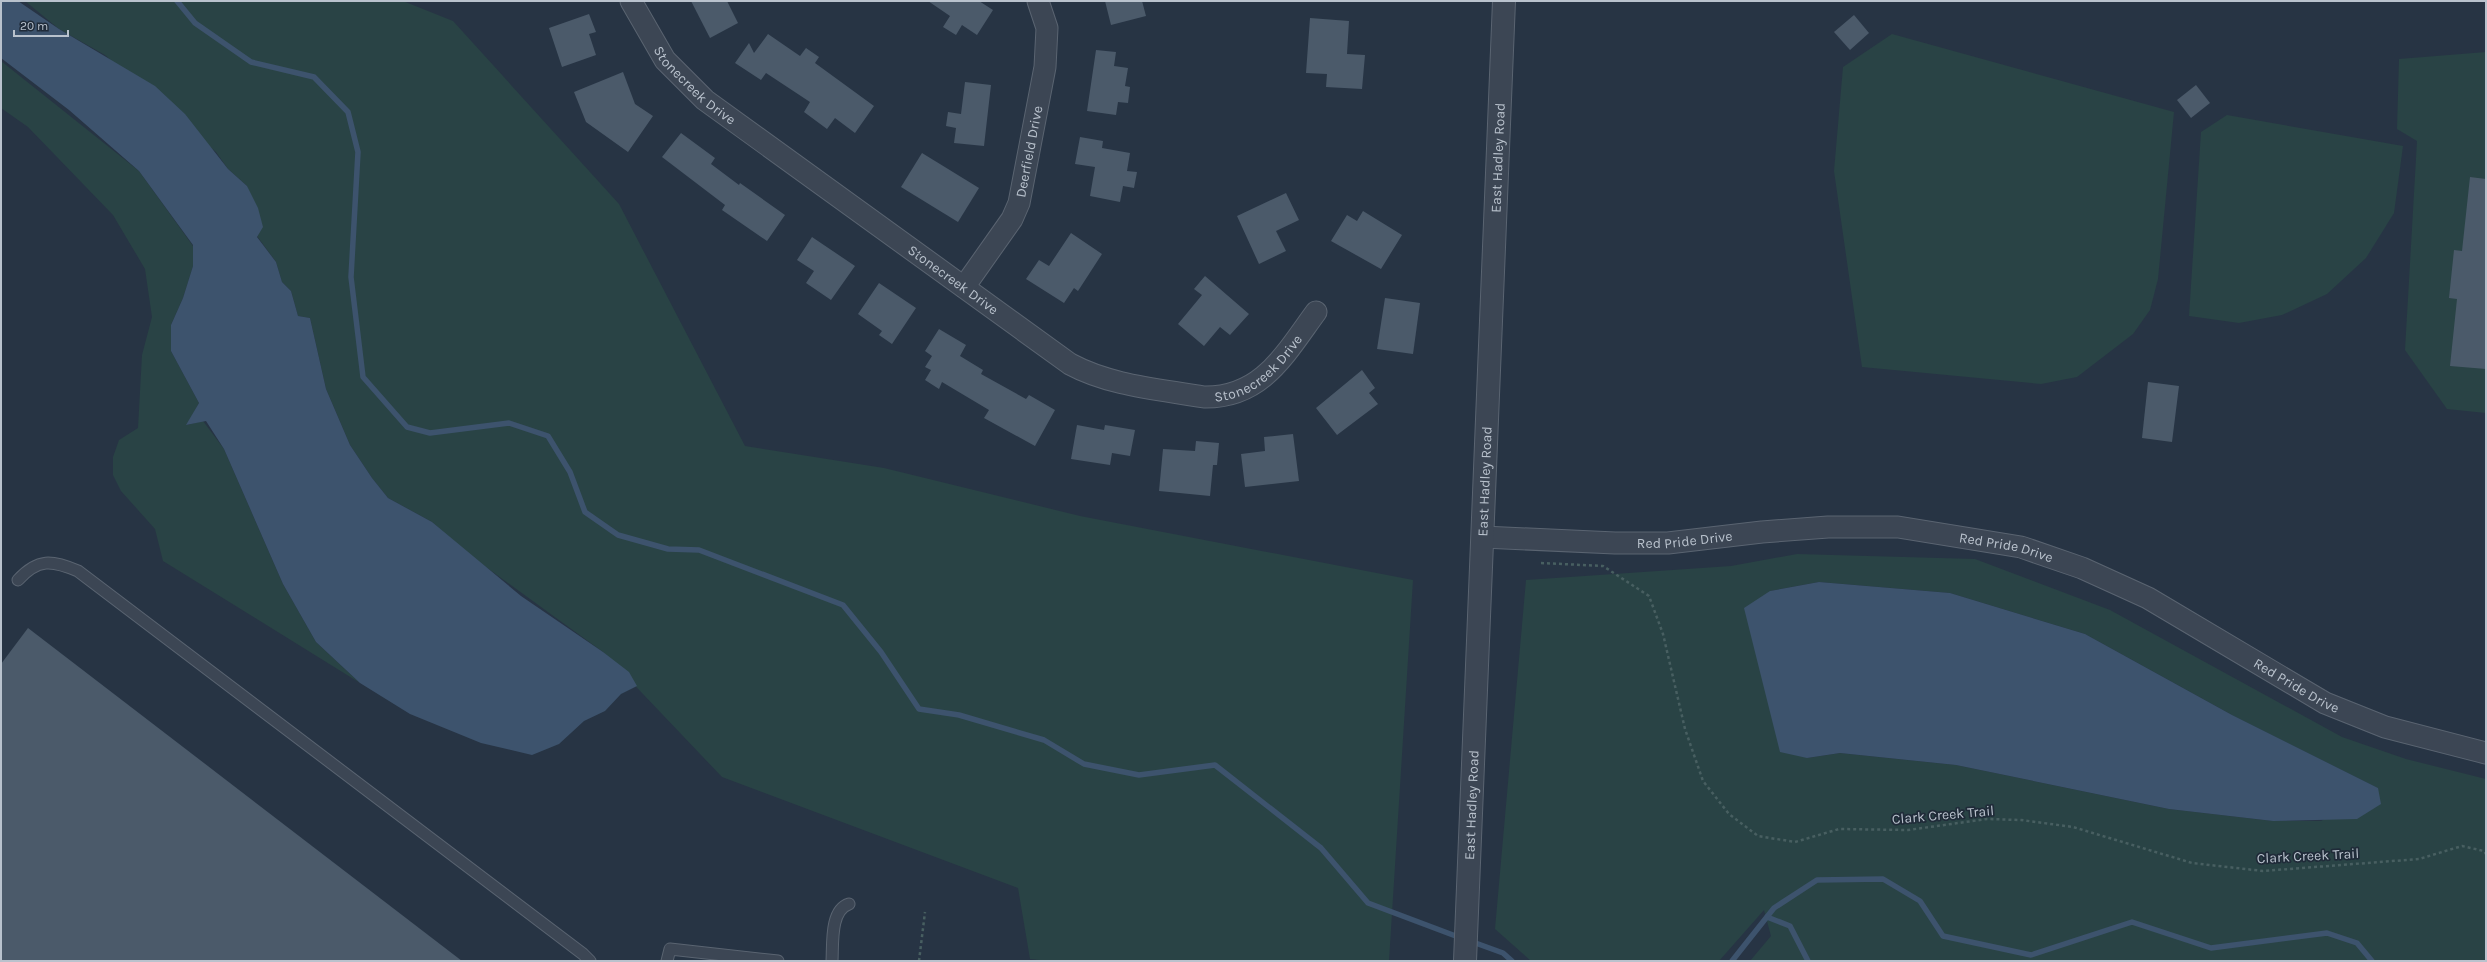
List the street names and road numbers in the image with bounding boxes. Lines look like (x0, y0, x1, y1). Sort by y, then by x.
street label: Stonecreek Drive (650, 43, 739, 128)
street label: East Hadley Road (1487, 102, 1508, 213)
street label: Deerfield Drive (1012, 104, 1046, 199)
street label: Stonecreek Drive (905, 241, 1002, 318)
street label: Stonecreek Drive (1213, 331, 1306, 405)
street label: East Hadley Road (1474, 426, 1495, 537)
street label: Red Pride Drive (1637, 527, 1733, 552)
street label: Red Pride Drive (1958, 529, 2055, 566)
street label: Red Pride Drive (2251, 654, 2342, 716)
street label: East Hadley Road (1461, 750, 1482, 861)
street label: Clark Creek Trail (1891, 802, 1995, 828)
street label: Clark Creek Trail (2256, 845, 2360, 867)

